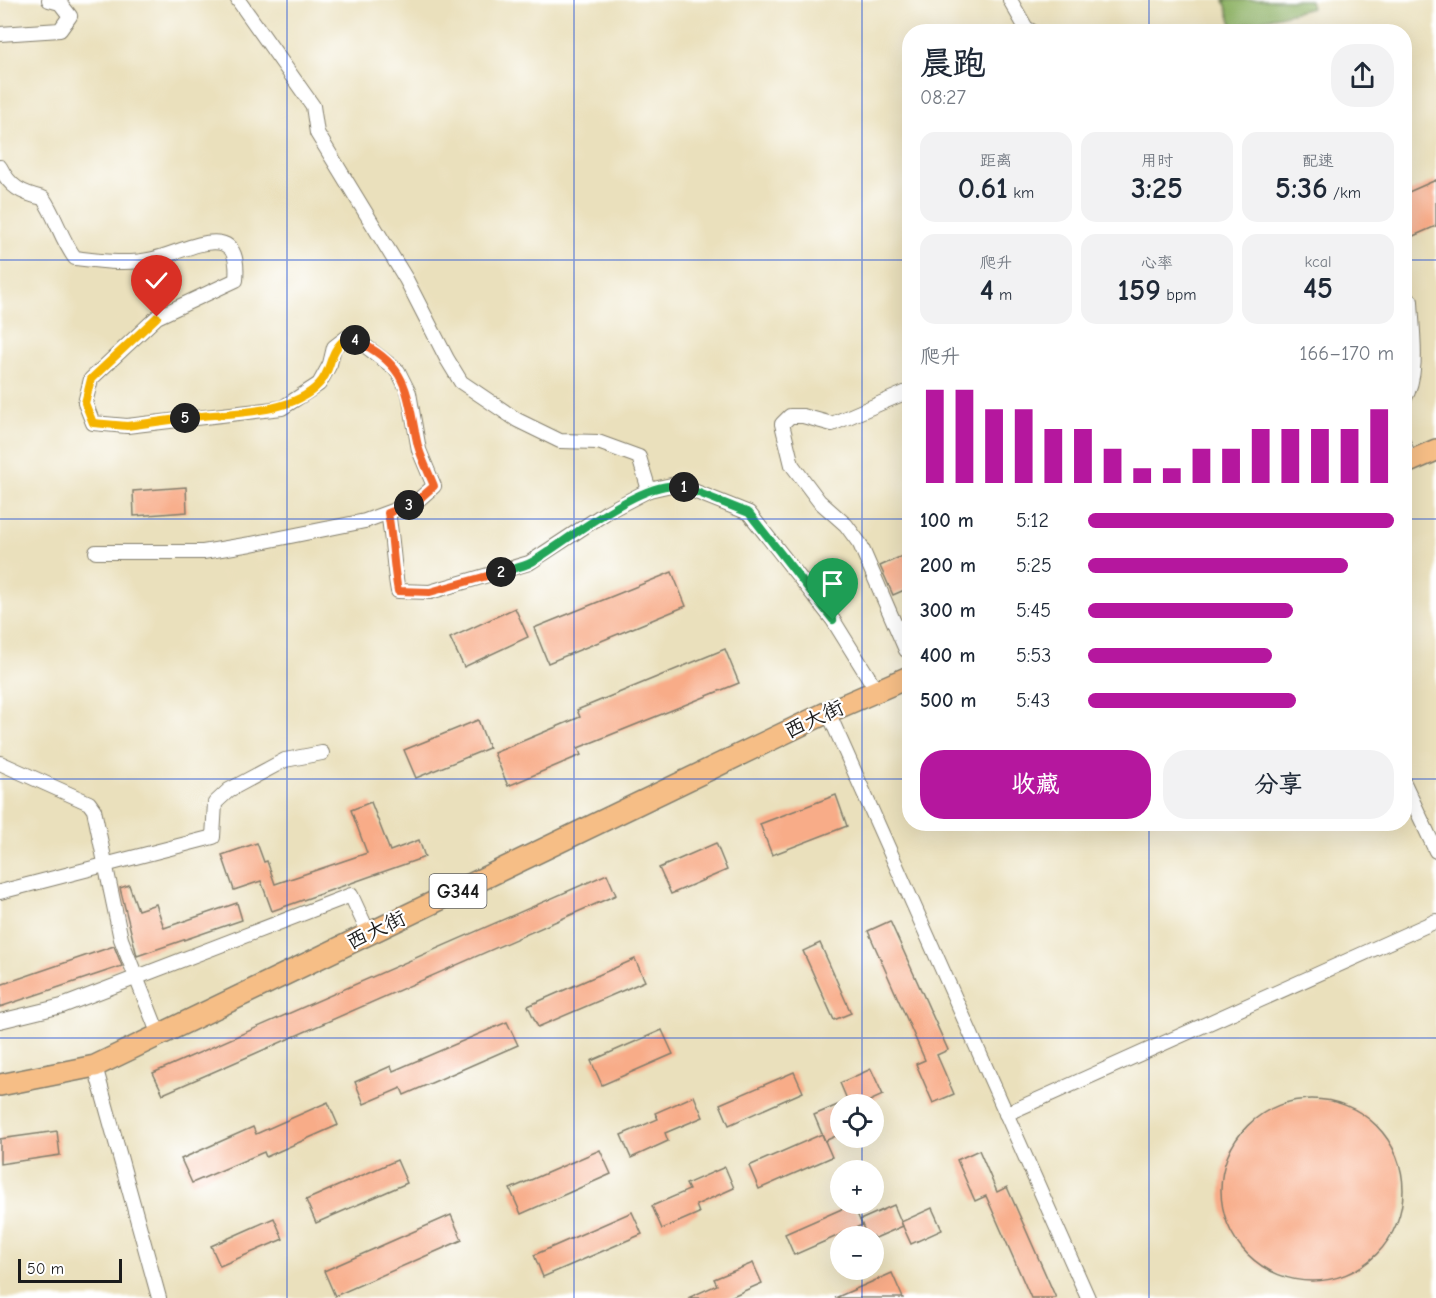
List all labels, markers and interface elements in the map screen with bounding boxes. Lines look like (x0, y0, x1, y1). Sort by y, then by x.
text: 晨跑 (920, 44, 986, 82)
button: share (1331, 44, 1394, 107)
text: 08:27 (920, 86, 966, 109)
text: 距离 (980, 152, 1012, 170)
text: 用时 (1141, 152, 1173, 170)
text: 配速 (1302, 152, 1334, 170)
text: 0.61 (958, 171, 1008, 206)
text: 3:25 (1131, 171, 1183, 206)
text: 5:36 (1275, 171, 1328, 206)
text: km (1008, 184, 1034, 202)
text: /km (1328, 184, 1361, 202)
text: kcal (1305, 253, 1331, 271)
text: 爬升 (980, 254, 1012, 272)
text: 心率 (1141, 254, 1173, 272)
pin (131, 255, 182, 317)
icon: check (140, 264, 173, 297)
text: 45 (1303, 271, 1333, 306)
text: 4 (980, 273, 994, 308)
text: 159 (1117, 273, 1161, 308)
text: m (994, 286, 1012, 304)
text: bpm (1161, 286, 1197, 304)
pin: 4 (340, 325, 370, 355)
text: 4 (351, 331, 359, 349)
text: 166–170 m (1300, 342, 1394, 365)
text: 爬升 (920, 345, 960, 368)
pin: 5 (170, 403, 200, 433)
text: 5 (181, 409, 189, 427)
pin: 1 (669, 472, 699, 502)
text: 1 (681, 478, 687, 496)
pin: 3 (394, 490, 424, 520)
text: 3 (405, 496, 413, 514)
text: 100 m (920, 509, 974, 532)
text: 5:12 (1016, 509, 1049, 532)
text: 200 m (920, 554, 976, 577)
text: 5:25 (1016, 554, 1052, 577)
pin: 2 (486, 557, 516, 587)
pin (807, 558, 858, 620)
text: 2 (497, 563, 505, 581)
icon: arrive (816, 567, 849, 600)
text: 300 m (920, 599, 976, 622)
text: 5:45 (1016, 599, 1051, 622)
text: 400 m (920, 644, 975, 667)
text: 5:53 (1016, 644, 1051, 667)
text: 500 m (920, 689, 977, 712)
text: 5:43 (1016, 689, 1050, 712)
street label: 西大街 (780, 695, 848, 743)
button: 收藏 (920, 750, 1151, 819)
button: 分享 (1163, 750, 1394, 819)
road number: G344 (430, 874, 486, 908)
street label: 西大街 (342, 905, 410, 955)
map controls (830, 1094, 884, 1280)
button: locate (830, 1094, 884, 1148)
button: + (830, 1160, 884, 1214)
button: − (830, 1226, 884, 1280)
scale bar (18, 1256, 122, 1284)
text: 50 m (27, 1260, 64, 1278)

